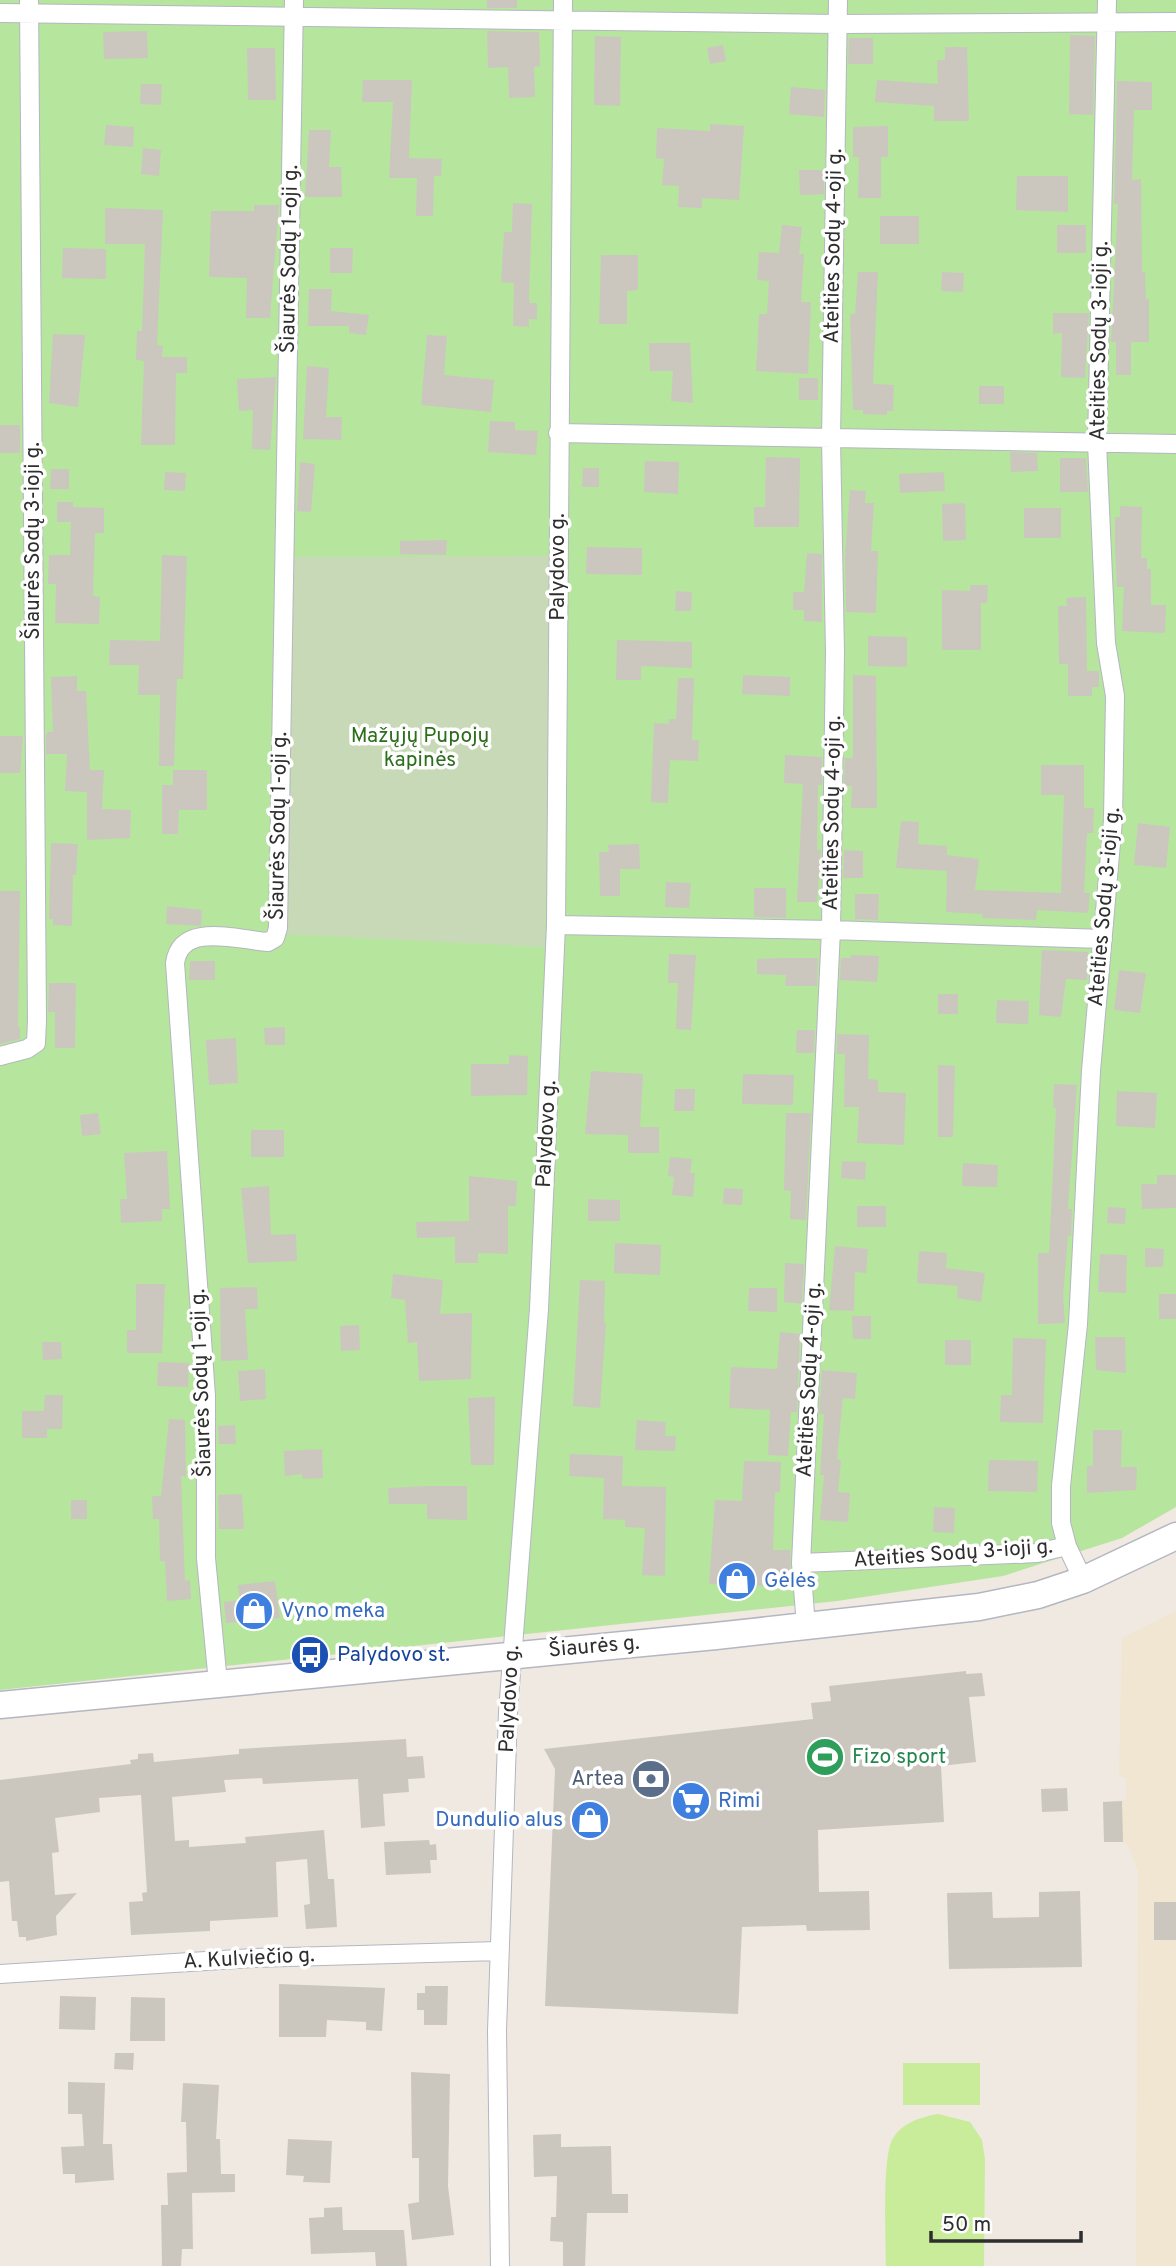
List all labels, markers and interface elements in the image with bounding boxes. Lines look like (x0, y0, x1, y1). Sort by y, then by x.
street label: Ateities Sodų 4-oji g. (819, 148, 849, 344)
street label: Šiaurės Sodų 1-oji g. (274, 164, 305, 354)
street label: Ateities Sodų 3-ioji g. (1085, 241, 1115, 441)
street label: Šiaurės Sodų 3-ioji g. (19, 442, 47, 640)
street label: Palydovo g. (545, 513, 572, 621)
street label: Ateities Sodų 4-oji g. (818, 715, 848, 911)
park label: Mažųjų Pupojų kapinės (351, 723, 489, 774)
street label: Šiaurės Sodų 1-oji g. (263, 731, 294, 921)
street label: Ateities Sodų 3-ioji g. (1083, 806, 1127, 1008)
street label: Palydovo g. (531, 1080, 563, 1188)
street label: Ateities Sodų 4-oji g. (791, 1282, 829, 1478)
street label: Šiaurės Sodų 1-oji g. (184, 1288, 219, 1478)
street label: Ateities Sodų 3-ioji g. (852, 1534, 1054, 1574)
shop icon: Gėlės (716, 1560, 758, 1602)
place label: Gėlės (764, 1568, 816, 1595)
shop icon: Vyno meka (233, 1590, 275, 1632)
place label: Vyno meka (281, 1598, 385, 1625)
street label: Šiaurės g. (547, 1629, 641, 1664)
bus stop icon: Palydovo st. (289, 1634, 331, 1676)
place label: Palydovo st. (337, 1642, 450, 1669)
street label: Palydovo g. (494, 1645, 526, 1753)
sports icon: Fizo sport (804, 1736, 846, 1778)
place label: Fizo sport (852, 1744, 946, 1771)
bank icon: Artea (630, 1758, 672, 1800)
place label: Artea (571, 1766, 624, 1793)
supermarket icon: Rimi (670, 1780, 712, 1822)
place label: Rimi (718, 1788, 760, 1815)
shop icon: Dundulio alus (569, 1799, 611, 1841)
place label: Dundulio alus (435, 1807, 563, 1834)
street label: A. Kulviečio g. (183, 1942, 315, 1976)
scale bar (931, 2200, 1082, 2244)
text: 50 m (942, 2212, 991, 2239)

